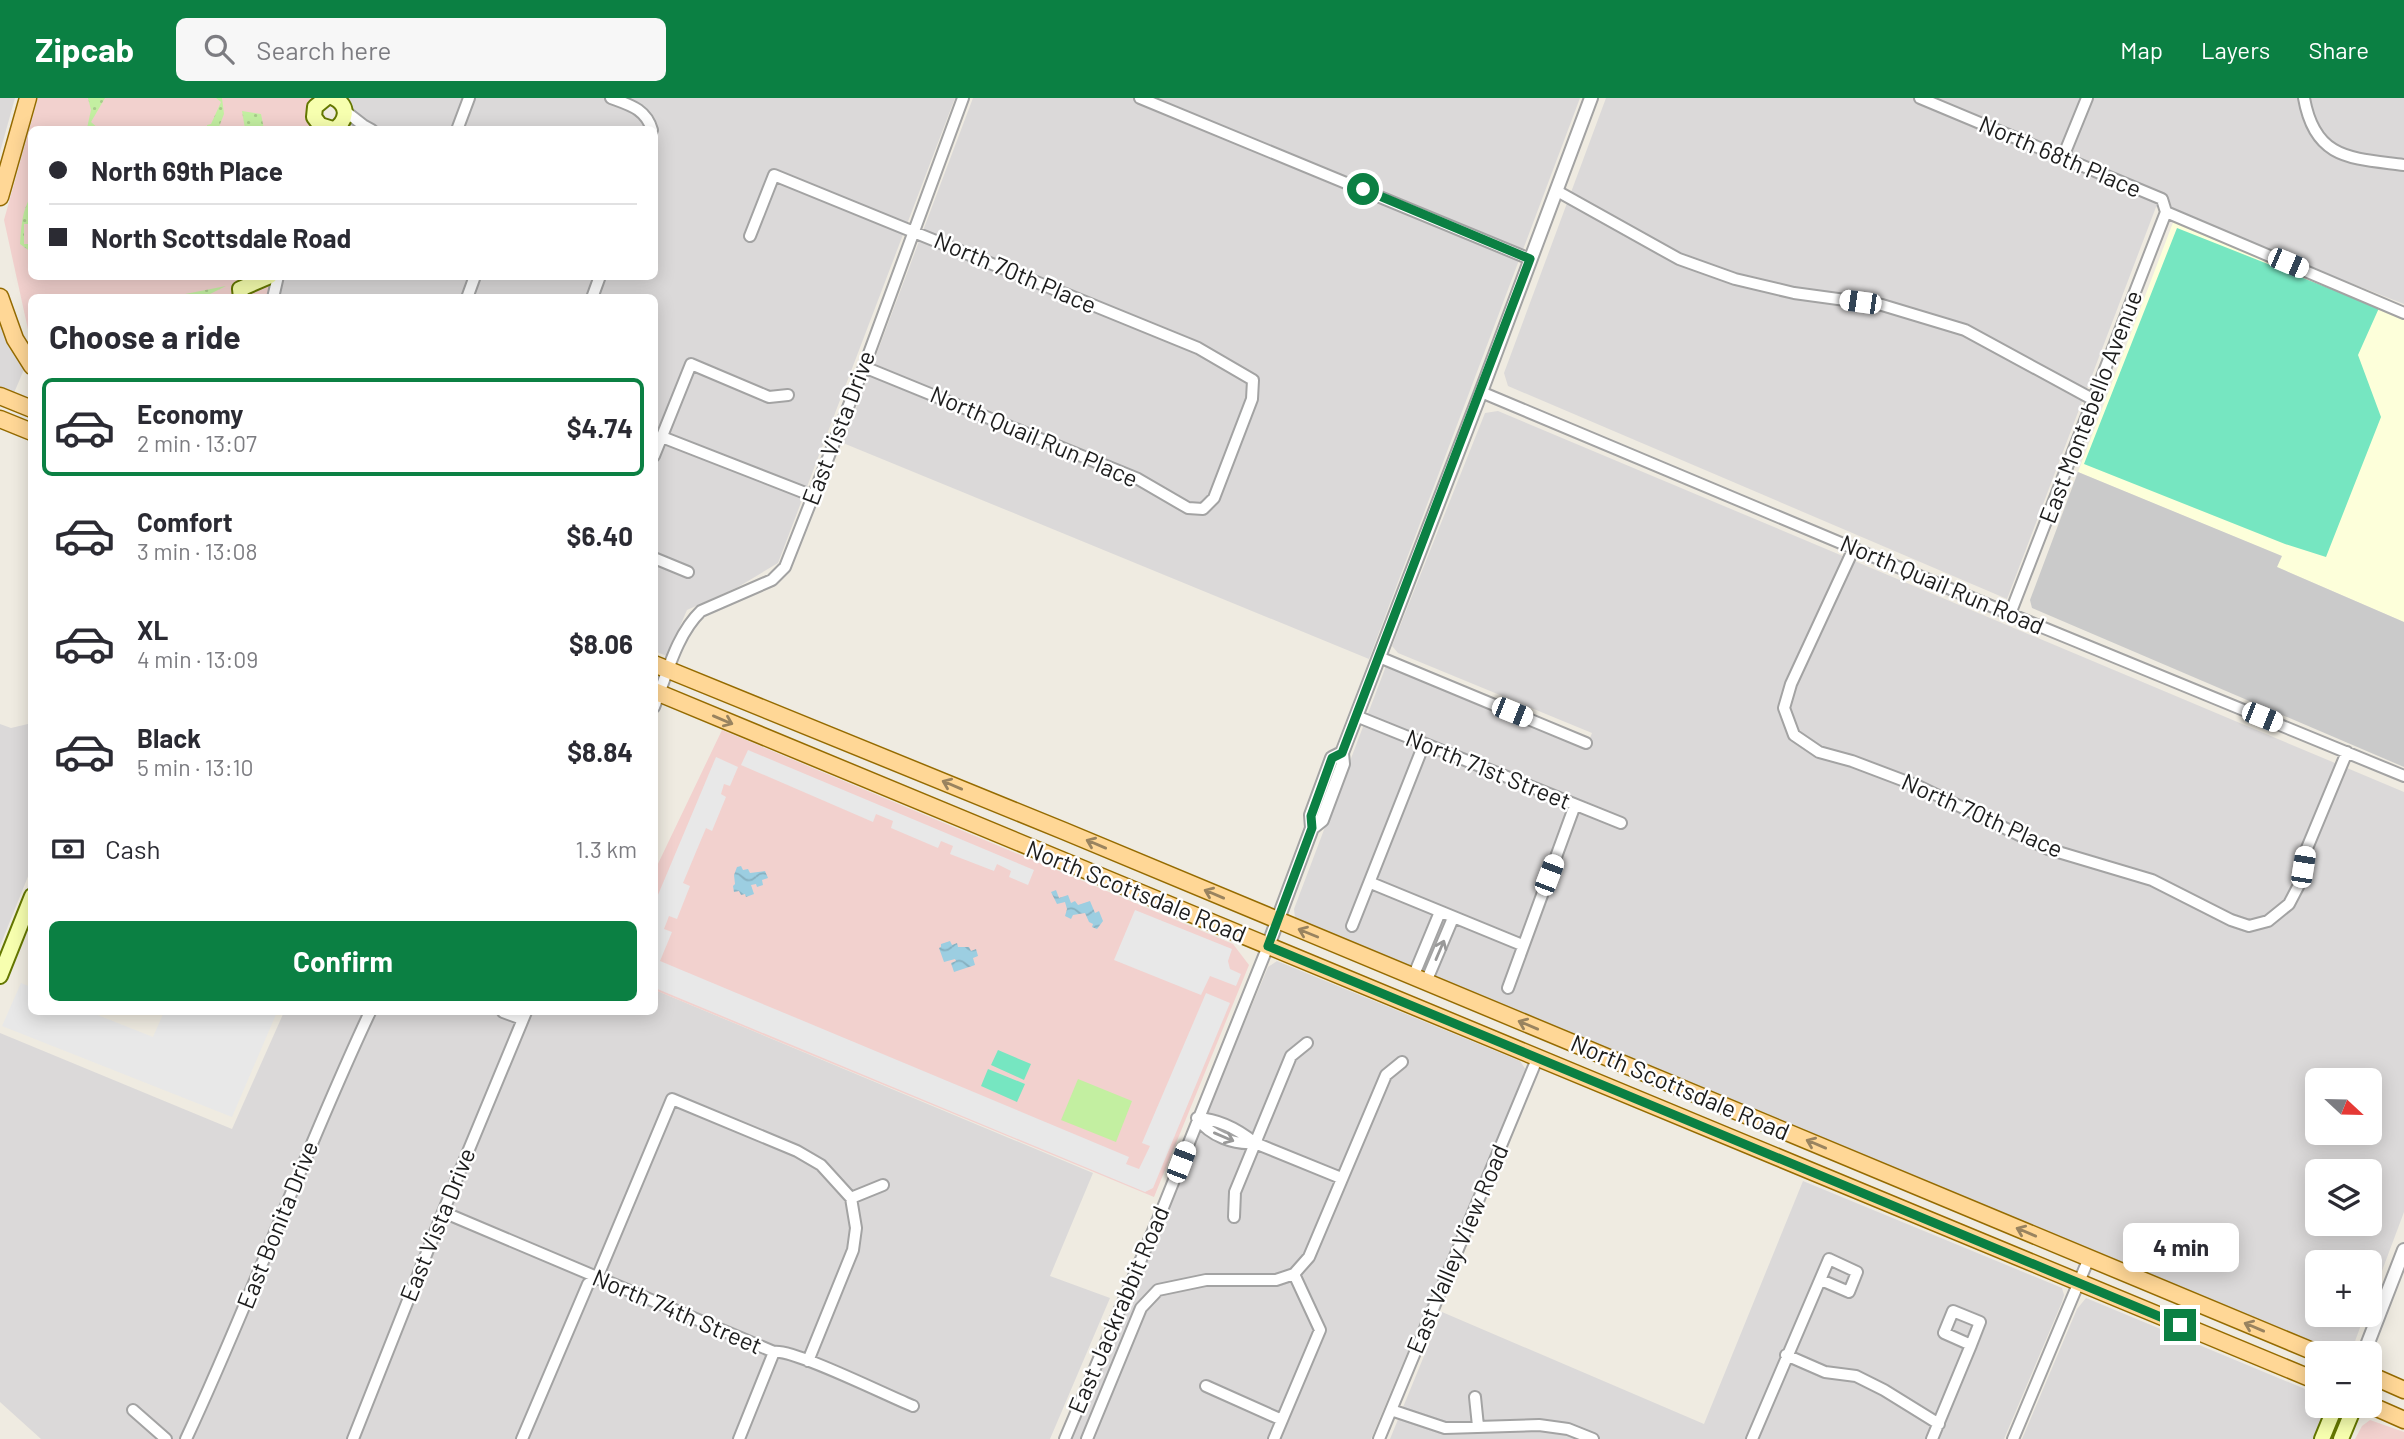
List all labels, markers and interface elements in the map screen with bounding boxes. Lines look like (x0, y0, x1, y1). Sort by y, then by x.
search box (176, 18, 666, 81)
text: Zipcab (35, 29, 134, 69)
icon: search (200, 30, 238, 68)
text: Search here (256, 34, 391, 65)
text: Map (2120, 35, 2163, 64)
text: Layers (2201, 35, 2270, 64)
text: Share (2308, 35, 2369, 64)
street label: North 68th Place (1975, 108, 2146, 203)
text: North 69th Place (91, 155, 283, 186)
route start (1347, 173, 1379, 205)
text: North Scottsdale Road (91, 222, 351, 253)
street label: North 70th Place (930, 224, 1101, 319)
car (2265, 245, 2312, 281)
street label: East Montebello Avenue (2032, 286, 2147, 527)
car (1838, 289, 1883, 315)
text: Choose a ride (49, 317, 241, 355)
street label: East Vista Drive (795, 346, 880, 509)
street label: North Quail Run Place (926, 379, 1143, 492)
icon: car (53, 396, 116, 459)
text: Economy (137, 398, 243, 429)
text: $4.74 (567, 412, 633, 443)
text: 2 min · 13:07 (137, 429, 257, 457)
icon: car (53, 504, 116, 567)
text: Comfort (137, 506, 233, 537)
text: $6.40 (567, 520, 633, 551)
street label: North Quail Run Road (1836, 528, 2049, 640)
text: 3 min · 13:08 (137, 537, 257, 565)
icon: car (53, 612, 116, 675)
text: XL (137, 614, 168, 645)
text: $8.06 (569, 628, 633, 659)
text: 4 min · 13:09 (137, 645, 258, 673)
car (1489, 694, 1536, 730)
car (2239, 699, 2286, 735)
one-way arrow (712, 714, 733, 727)
icon: car (53, 720, 116, 783)
text: Black (137, 722, 201, 753)
street label: North 71st Street (1402, 722, 1575, 815)
text: $8.84 (567, 736, 633, 767)
text: 5 min · 13:10 (137, 753, 253, 781)
street label: North 70th Place (1897, 766, 2068, 863)
one-way arrow (941, 778, 963, 791)
icon: cash (49, 830, 87, 868)
text: Cash (105, 833, 160, 864)
street label: North Scottsdale Road (1022, 833, 1251, 948)
text: 1.3 km (576, 835, 637, 863)
one-way arrow (1086, 837, 1107, 850)
car (2290, 845, 2317, 889)
car (1532, 852, 1567, 898)
one-way arrow (1204, 887, 1225, 900)
button: Confirm (49, 921, 637, 1001)
one-way arrow (1298, 926, 1320, 939)
one-way arrow (1434, 940, 1447, 961)
one-way arrow (1518, 1017, 1540, 1030)
street label: North Scottsdale Road (1567, 1027, 1794, 1146)
north arrow (2305, 1068, 2382, 1144)
map controls (2305, 1068, 2382, 1418)
one-way arrow (1212, 1131, 1234, 1144)
street label: East Bonita Drive (230, 1136, 323, 1313)
one-way arrow (1805, 1137, 1827, 1150)
car (1164, 1139, 1199, 1185)
street label: East Valley View Road (1399, 1139, 1514, 1357)
street label: East Vista Drive (393, 1143, 481, 1305)
button: layers (2305, 1159, 2382, 1236)
street label: East Jackrabbit Road (1061, 1201, 1174, 1417)
one-way arrow (2015, 1224, 2037, 1237)
callout: 4 min (2122, 1224, 2238, 1272)
text: 4 min (2153, 1233, 2209, 1261)
button: + (2305, 1250, 2382, 1327)
street label: North 74th Street (588, 1262, 767, 1359)
route end (2164, 1309, 2196, 1341)
one-way arrow (2244, 1319, 2265, 1332)
button: − (2305, 1341, 2382, 1418)

